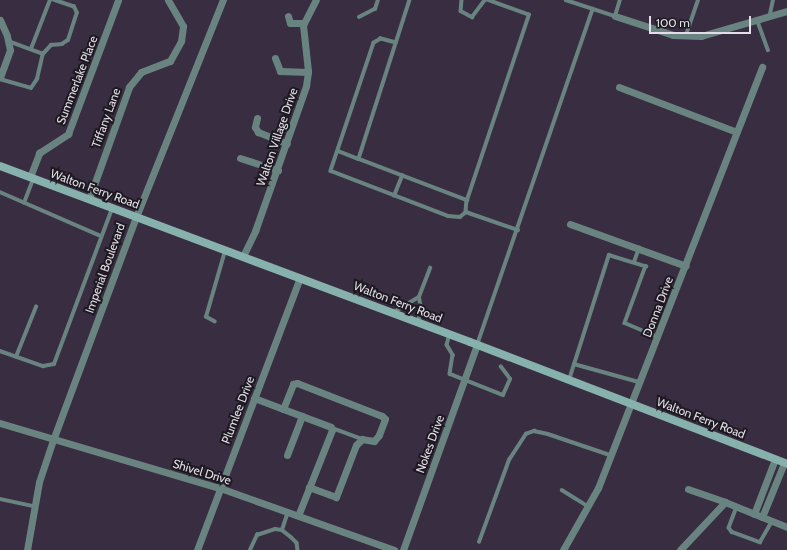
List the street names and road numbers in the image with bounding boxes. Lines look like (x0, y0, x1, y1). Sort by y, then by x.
street label: Summerlake Place (53, 34, 101, 126)
street label: Tiffany Lane (89, 86, 123, 150)
street label: Walton Village Drive (253, 86, 301, 188)
street label: Walton Ferry Road (49, 166, 141, 212)
street label: Imperial Boulevard (82, 221, 128, 315)
street label: Donna Drive (640, 275, 676, 339)
street label: Walton Ferry Road (352, 278, 444, 326)
street label: Plumlee Drive (219, 374, 257, 446)
street label: Walton Ferry Road (655, 394, 747, 442)
street label: Nokes Drive (413, 413, 447, 475)
street label: Shivel Drive (171, 456, 233, 488)

